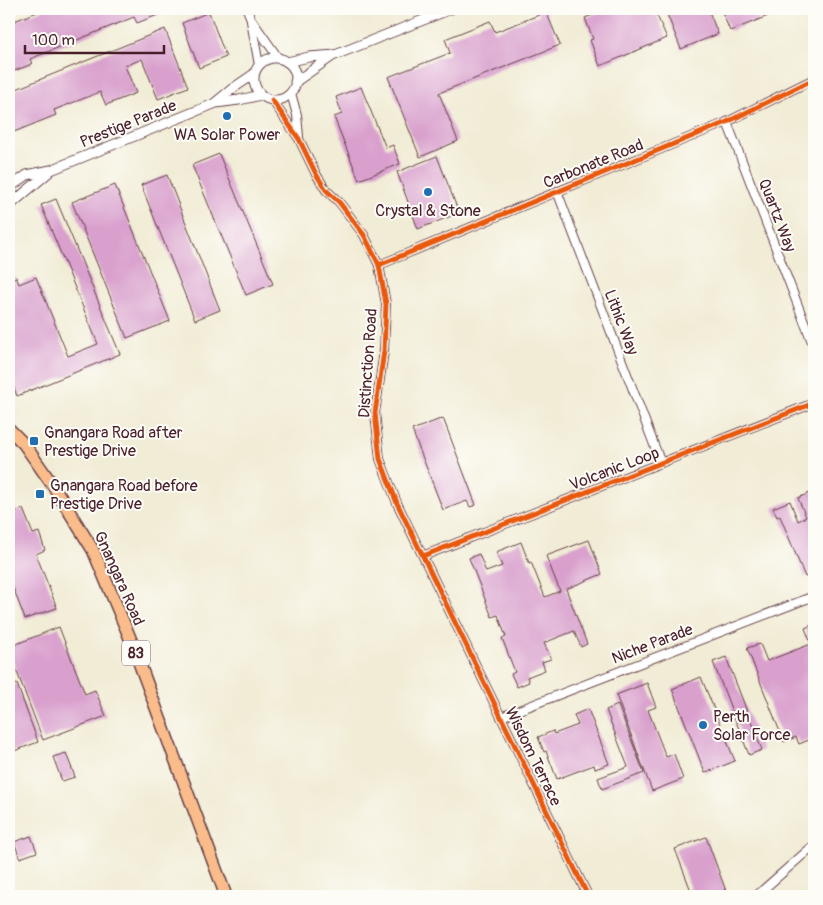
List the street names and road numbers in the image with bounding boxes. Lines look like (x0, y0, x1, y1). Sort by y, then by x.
street label: Prestige Parade (77, 95, 180, 152)
street label: Carbonate Road (540, 135, 646, 193)
street label: Quartz Way (754, 176, 800, 255)
street label: Lithic Way (599, 287, 643, 358)
street label: Distinction Road (354, 308, 382, 419)
street label: Volcanic Loop (567, 443, 662, 495)
street label: Gnangara Road (89, 528, 149, 629)
street label: Niche Parade (609, 619, 696, 669)
road number: 83 (122, 640, 150, 666)
street label: Wisdom Terrace (501, 704, 566, 809)

